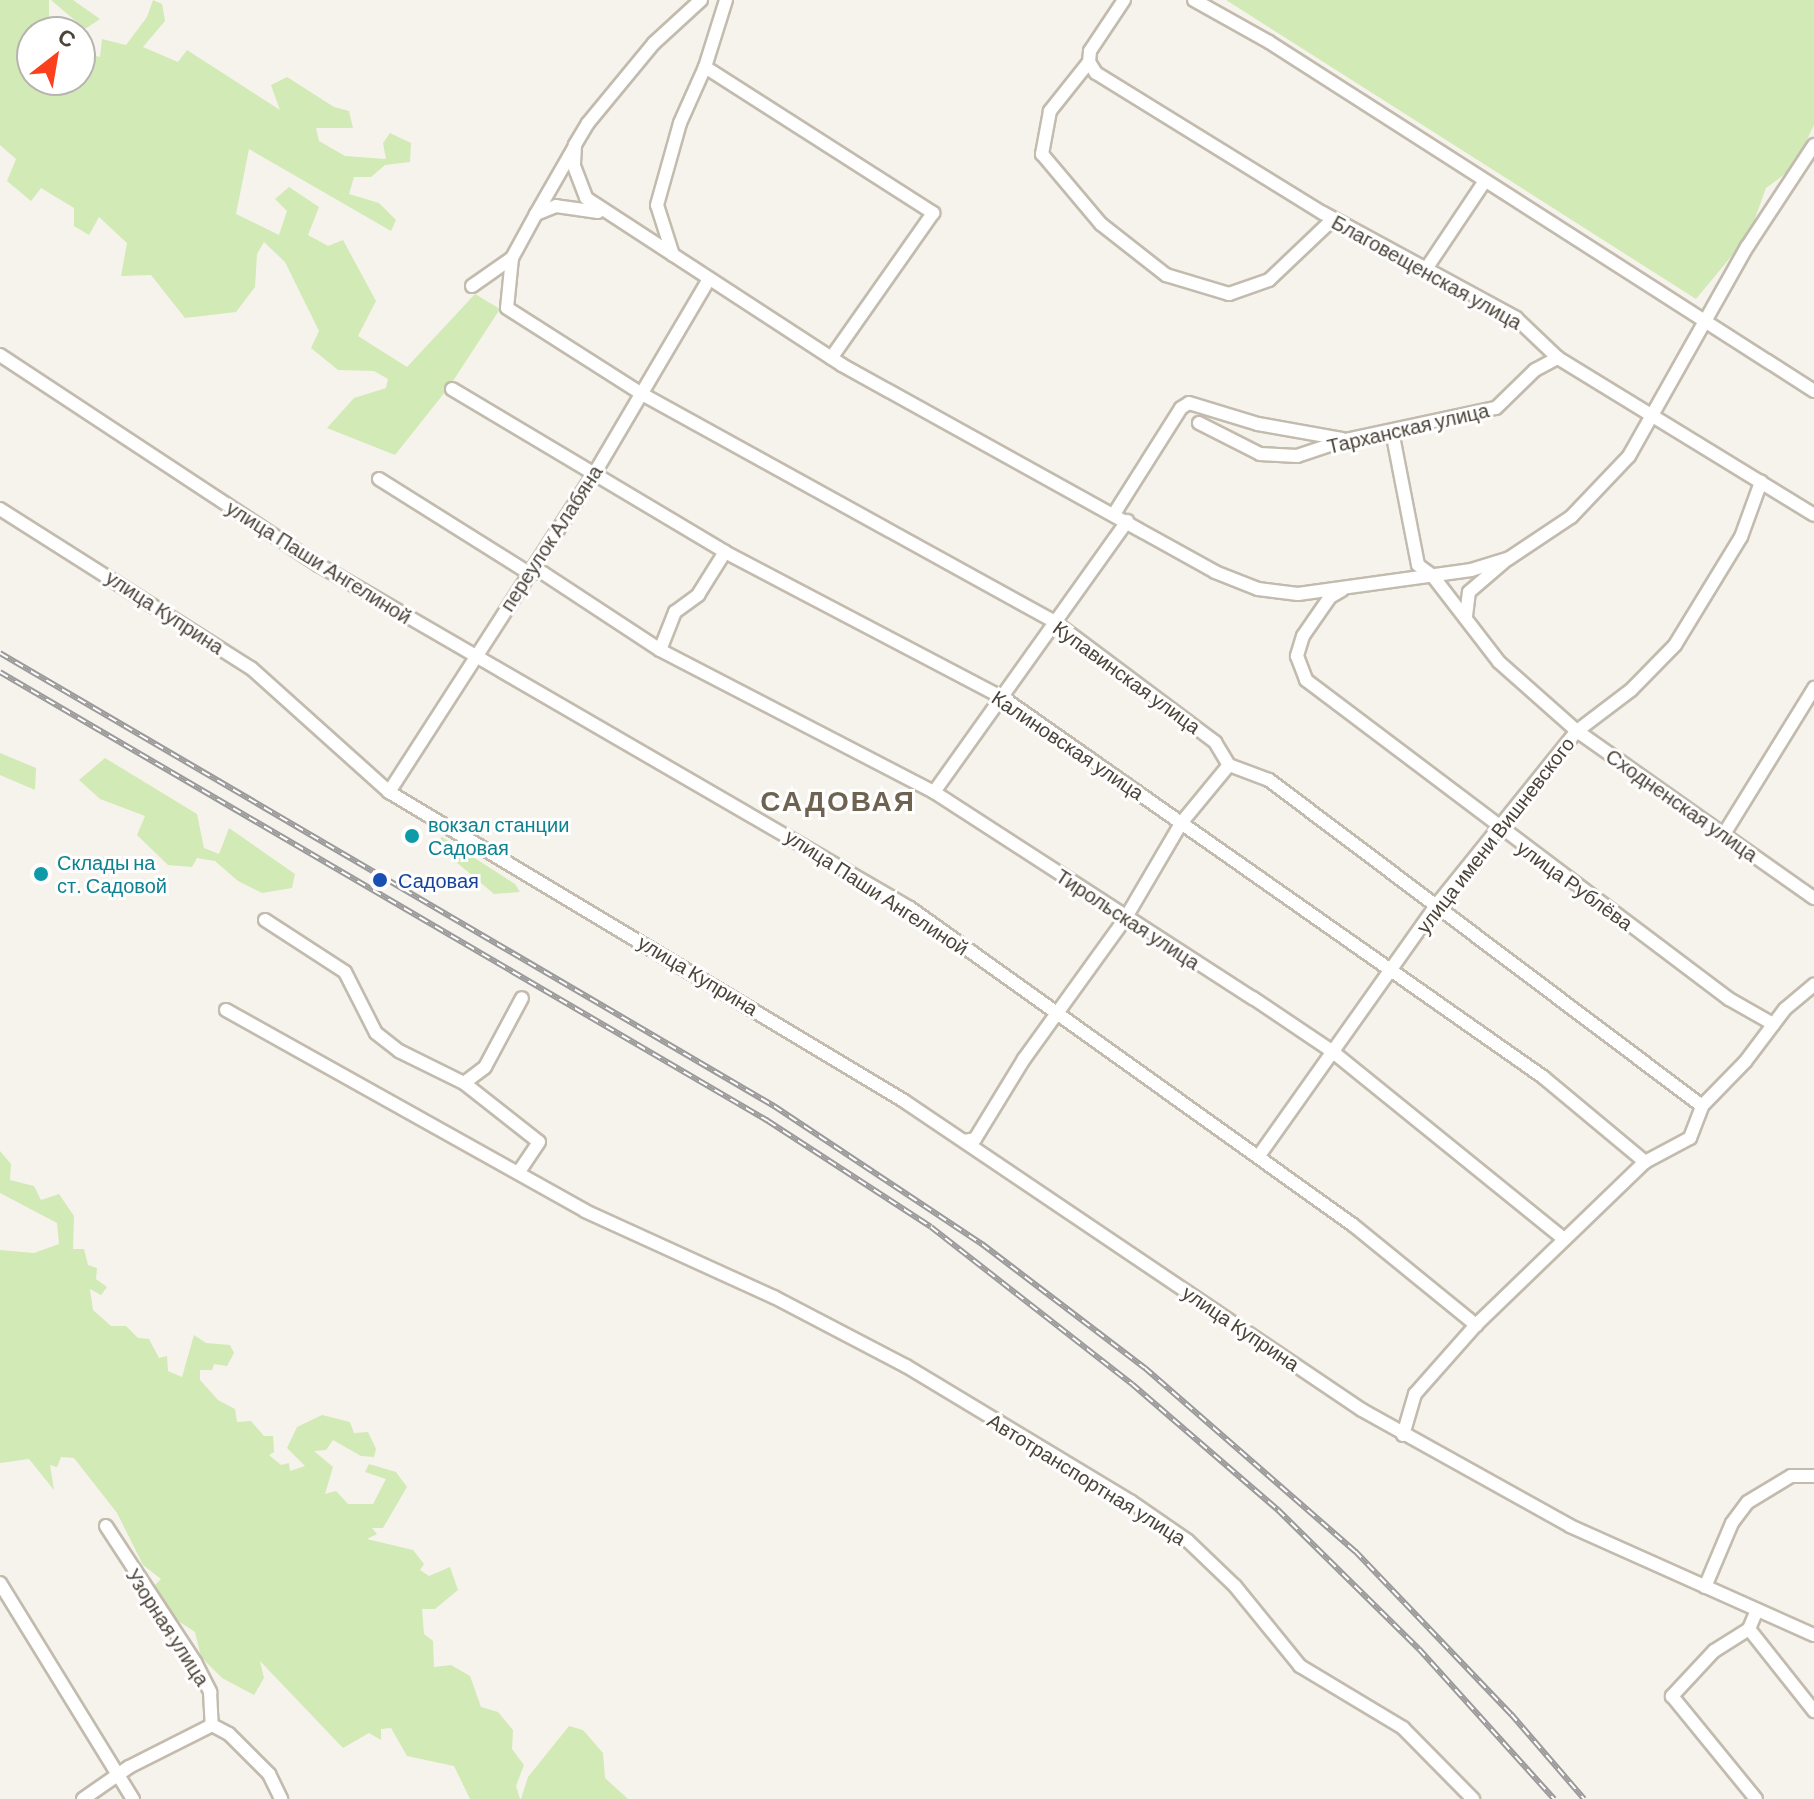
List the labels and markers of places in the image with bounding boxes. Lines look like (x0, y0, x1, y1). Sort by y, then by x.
place label: вокзал станции Садовая (428, 812, 569, 859)
marker: вокзал станции Садовая (403, 827, 421, 845)
place label: Склады на ст. Садовой (57, 850, 167, 897)
marker: Склады на ст. Садовой (32, 865, 50, 883)
place label: Садовая (398, 868, 479, 892)
marker: Садовая (369, 869, 391, 891)

